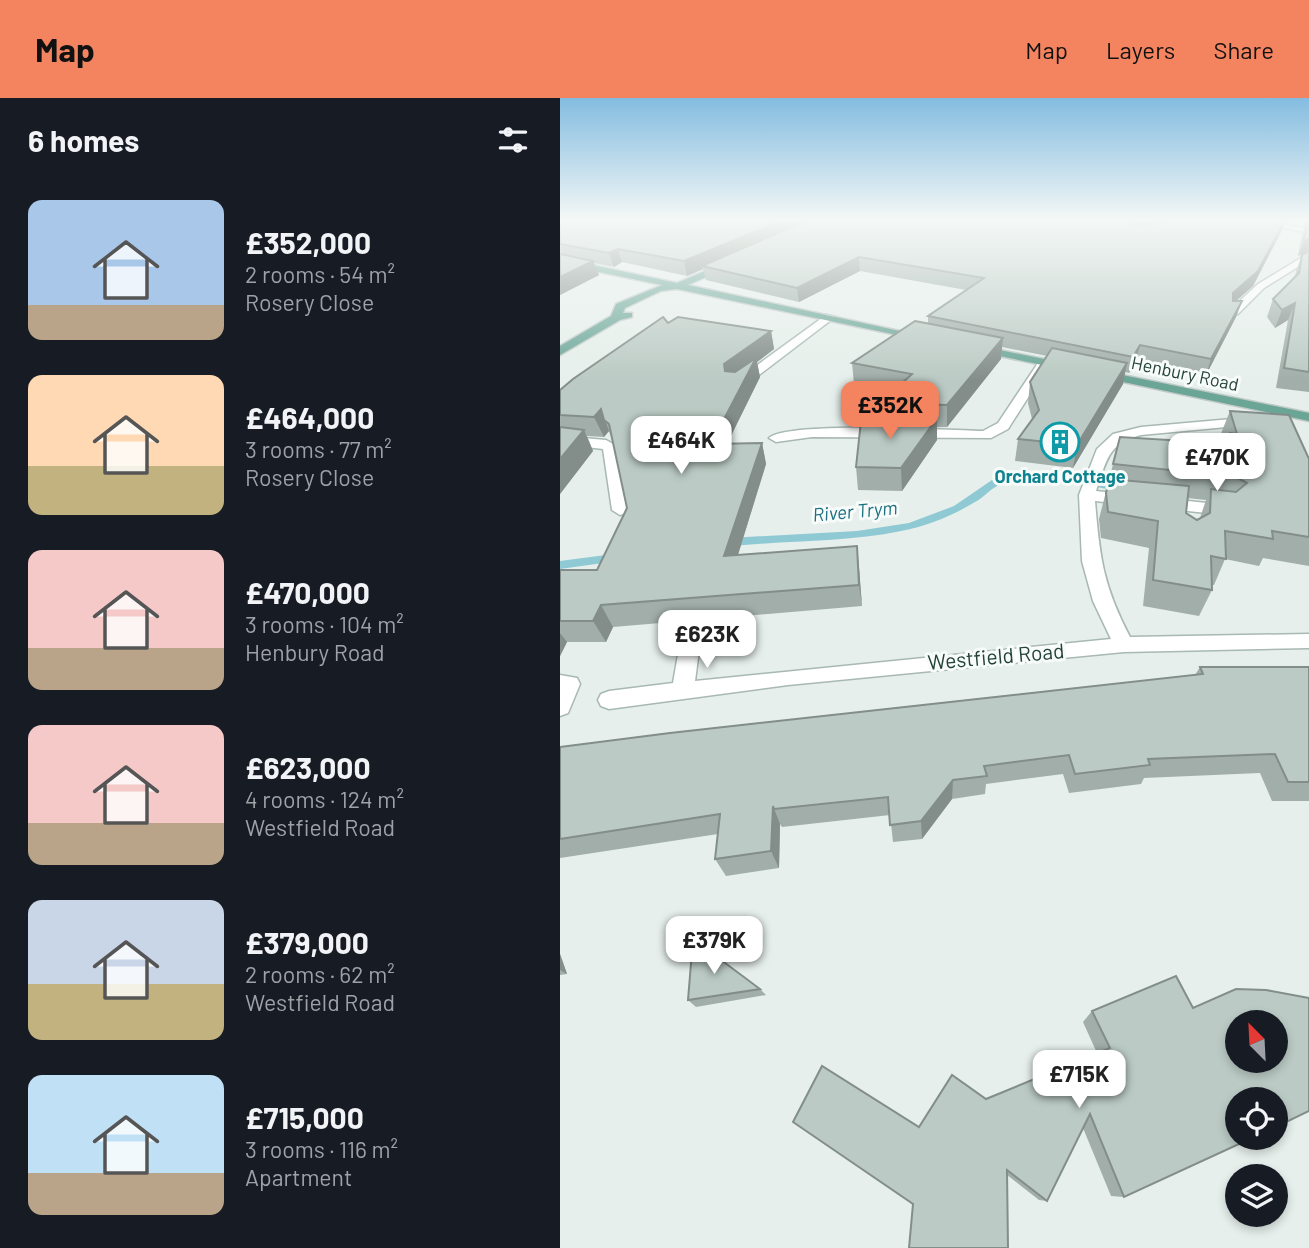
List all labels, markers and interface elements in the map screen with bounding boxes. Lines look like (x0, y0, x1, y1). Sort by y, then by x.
text: Map (35, 29, 95, 69)
text: Map (1025, 35, 1068, 64)
text: Layers (1106, 35, 1175, 64)
text: Share (1213, 35, 1274, 64)
icon: filters (494, 121, 532, 159)
text: 6 homes (28, 122, 139, 158)
text: £352,000 (245, 224, 371, 260)
icon: home (84, 228, 168, 312)
text: 2 rooms · 54 m² (245, 260, 395, 288)
text: Rosery Close (245, 288, 374, 316)
street label: Henbury Road (1129, 351, 1241, 395)
pin: £352K (841, 382, 939, 441)
text: £352K (857, 390, 923, 418)
text: £464,000 (245, 399, 374, 435)
icon: home (84, 403, 168, 487)
pin: £464K (632, 416, 730, 476)
building icon: Orchard Cottage (1039, 421, 1081, 463)
text: £464K (647, 425, 715, 453)
pin: £470K (1168, 434, 1266, 493)
text: 3 rooms · 77 m² (245, 435, 392, 463)
text: £470K (1184, 442, 1250, 470)
text: Rosery Close (245, 463, 374, 491)
place label: Orchard Cottage (994, 465, 1126, 487)
water label: River Trym (812, 495, 898, 526)
text: £470,000 (245, 574, 370, 610)
icon: home (84, 578, 168, 662)
text: 3 rooms · 104 m² (245, 610, 404, 638)
pin: £623K (658, 610, 756, 670)
text: £623K (674, 619, 740, 647)
street label: Westfield Road (926, 637, 1065, 674)
text: Henbury Road (245, 638, 385, 666)
text: £623,000 (245, 749, 371, 785)
icon: home (84, 753, 168, 837)
text: 4 rooms · 124 m² (245, 785, 404, 813)
text: Westfield Road (245, 813, 395, 841)
pin: £379K (665, 916, 763, 976)
text: £379,000 (245, 924, 369, 960)
text: £379K (682, 925, 746, 953)
icon: home (84, 928, 168, 1012)
text: 2 rooms · 62 m² (245, 960, 395, 988)
text: Westfield Road (245, 988, 395, 1016)
north arrow (1225, 1010, 1288, 1073)
map controls (1225, 1010, 1288, 1227)
pin: £715K (1030, 1051, 1128, 1110)
text: £715K (1049, 1059, 1109, 1087)
button: locate (1225, 1087, 1288, 1150)
text: £715,000 (245, 1099, 364, 1135)
icon: home (84, 1103, 168, 1187)
text: 3 rooms · 116 m² (245, 1135, 398, 1163)
text: Apartment (245, 1163, 352, 1191)
button: layers (1225, 1164, 1288, 1227)

